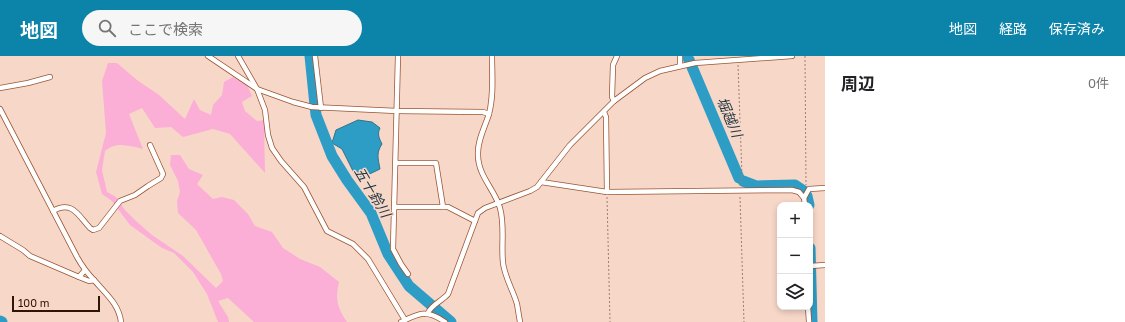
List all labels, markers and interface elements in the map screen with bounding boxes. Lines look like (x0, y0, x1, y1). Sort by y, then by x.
search box (82, 10, 362, 46)
icon: search (96, 17, 118, 39)
text: 地図 (20, 18, 58, 41)
text: ここで検索 (128, 20, 203, 38)
text: 地図 (949, 20, 977, 37)
text: 経路 (999, 20, 1027, 37)
text: 保存済み (1049, 20, 1105, 37)
text: 周辺 (841, 73, 875, 94)
text: 0件 (1088, 75, 1109, 91)
water label: 堀越川 (714, 94, 747, 141)
water label: 五十鈴川 (351, 164, 396, 222)
map controls (777, 202, 813, 310)
button: + (777, 202, 813, 238)
button: − (777, 238, 813, 274)
button: layers (777, 274, 813, 310)
scale bar (12, 294, 100, 313)
text: 100 m (18, 296, 49, 309)

